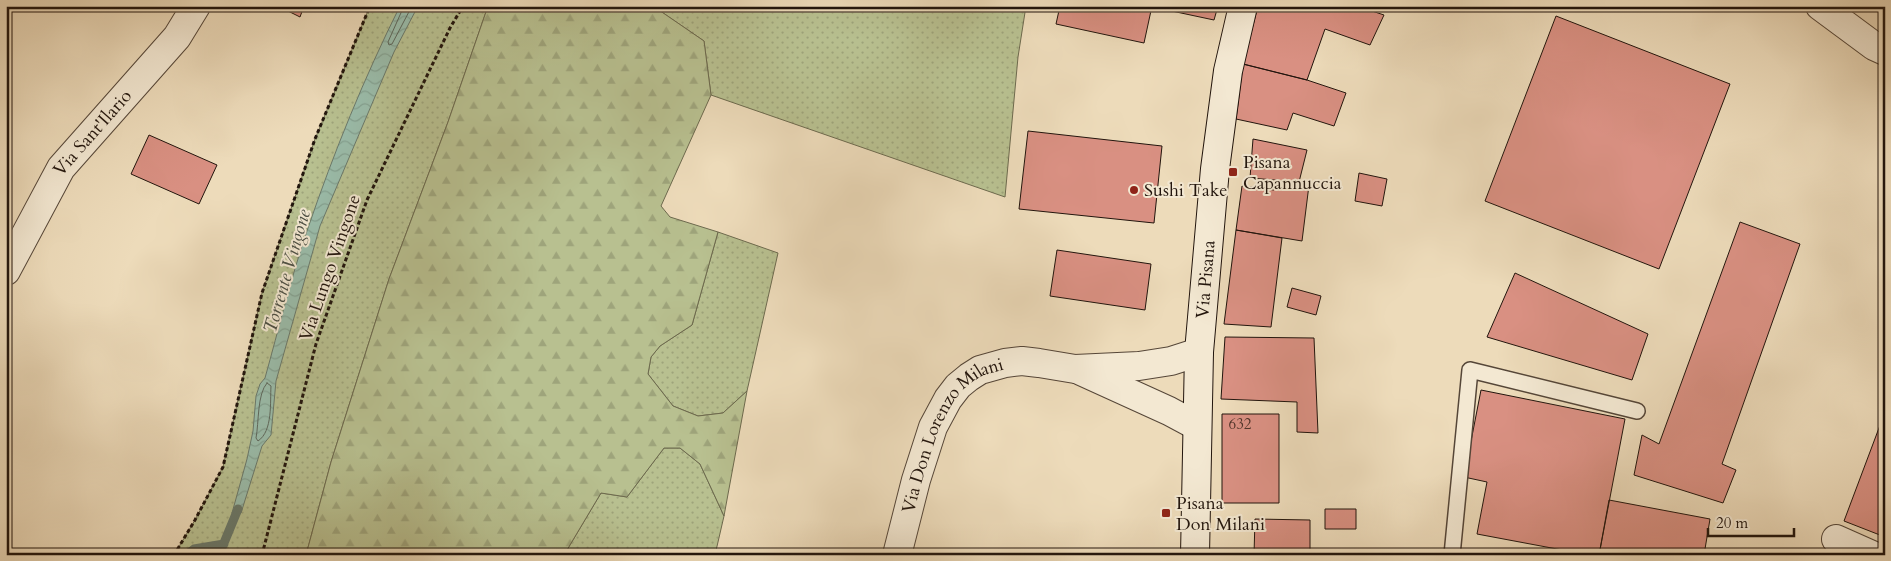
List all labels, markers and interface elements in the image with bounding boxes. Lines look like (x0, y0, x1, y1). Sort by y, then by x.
street label: Via Sant'Ilario (47, 84, 138, 181)
place label: Pisana Capannuccia (1243, 150, 1342, 196)
marker: Pisana Capannuccia (1227, 166, 1239, 178)
place label: Sushi Take (1144, 178, 1227, 203)
marker: Sushi Take (1128, 184, 1140, 196)
street label: Via Lungo Vingone (293, 191, 367, 345)
water label: Torrente Vingone (257, 205, 317, 336)
street label: Via Pisana (1189, 239, 1221, 319)
street label: Via Don Lorenzo Milani (896, 352, 1006, 516)
house number: 632 (1228, 414, 1252, 434)
place label: Pisana Don Milani (1176, 491, 1265, 537)
scale bar (1708, 506, 1795, 538)
marker: Pisana Don Milani (1160, 507, 1172, 519)
text: 20 m (1716, 513, 1748, 533)

